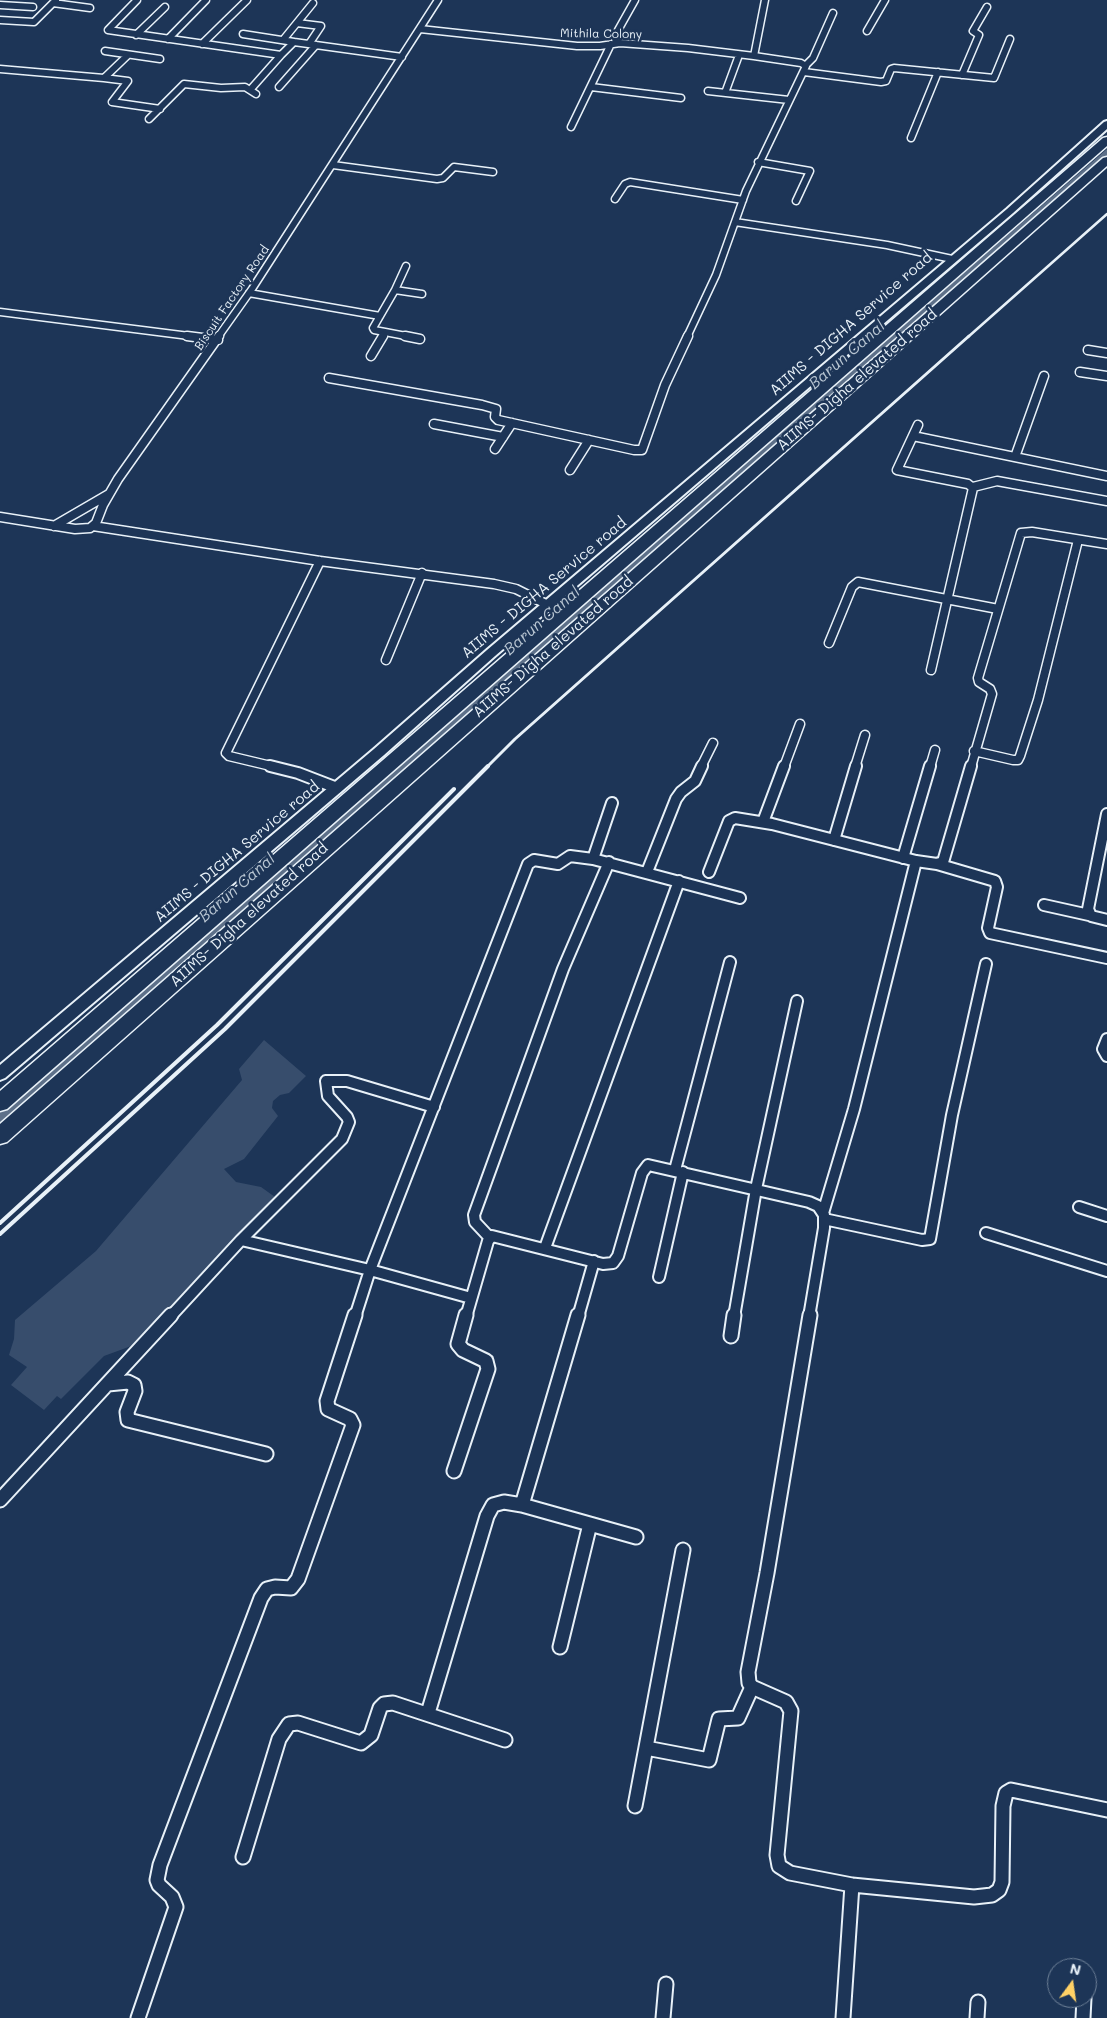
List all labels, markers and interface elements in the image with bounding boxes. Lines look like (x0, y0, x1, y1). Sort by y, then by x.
street label: Mithila Colony (560, 26, 642, 42)
street label: Biscuit Factory Road (192, 243, 272, 353)
street label: AIIMS - DIGHA Service road (766, 248, 936, 400)
street label: AIIMS- Digha elevated road (773, 306, 941, 454)
water label: Barun Canal (805, 317, 889, 393)
street label: AIIMS - DIGHA Service road (458, 514, 630, 662)
street label: AIIMS- Digha elevated road (469, 573, 637, 721)
water label: Barun Canal (500, 583, 584, 659)
street label: AIIMS - DIGHA Service road (151, 778, 323, 926)
street label: AIIMS- Digha elevated road (166, 839, 332, 991)
water label: Barun Canal (195, 850, 279, 926)
north arrow (1047, 1958, 1097, 2008)
text: N (1068, 1958, 1083, 1979)

